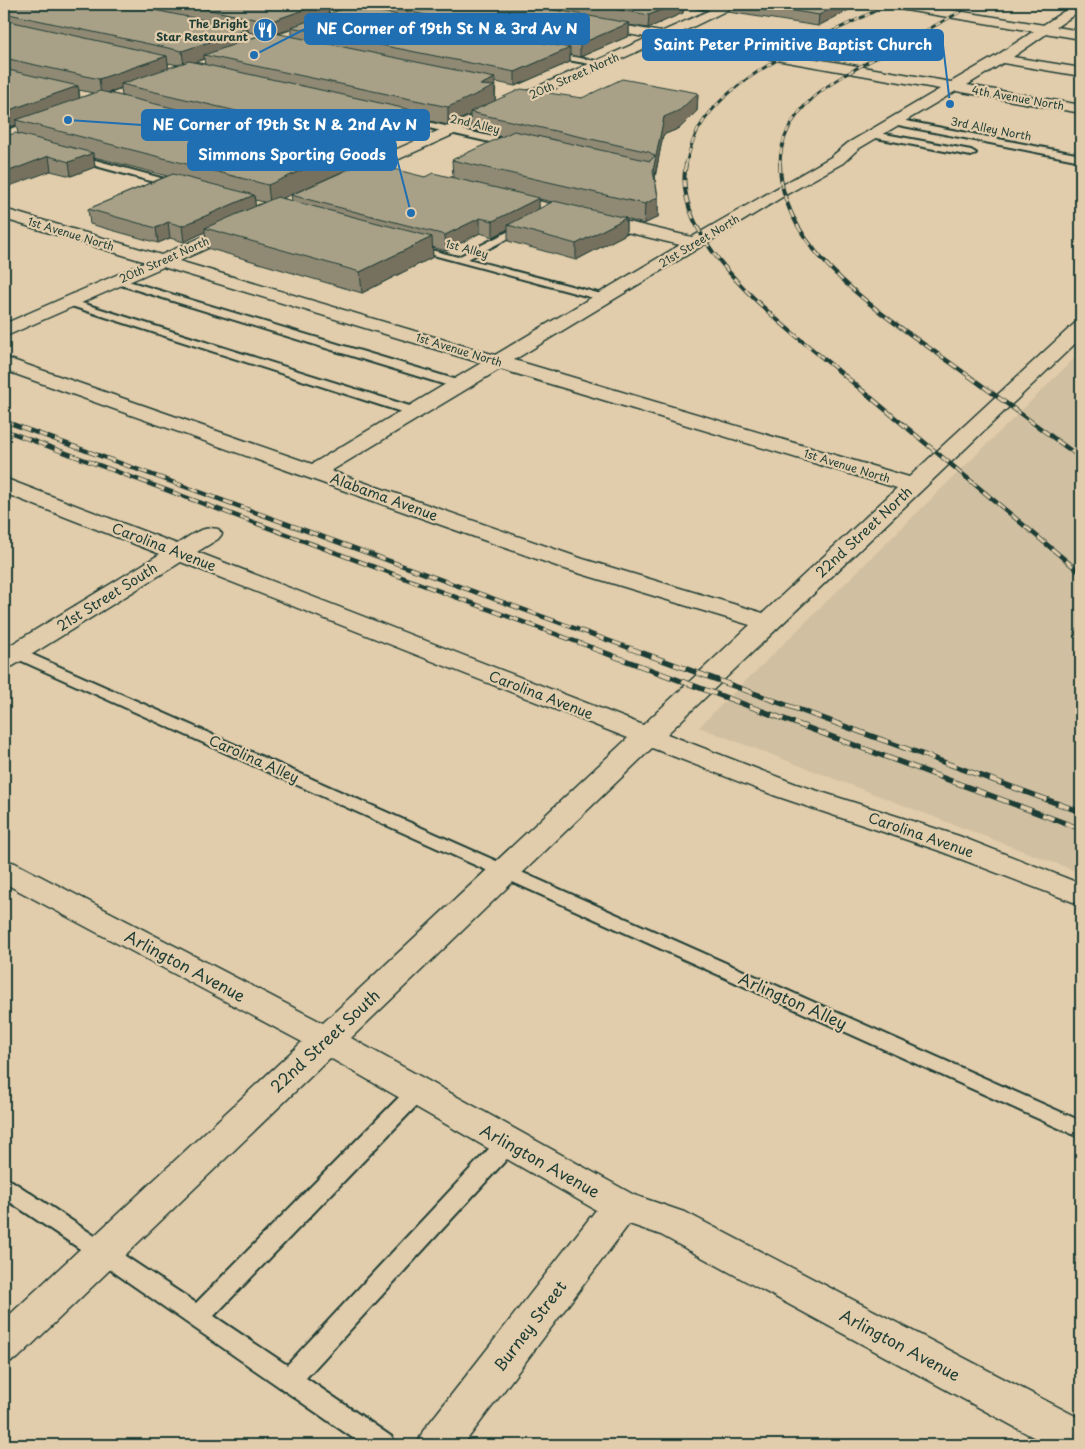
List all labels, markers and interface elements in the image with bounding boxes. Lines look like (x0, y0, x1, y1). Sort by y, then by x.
callout: NE Corner of 19th St N & 3rd Av N (305, 14, 589, 44)
place label: The Bright Star Restaurant (156, 15, 248, 45)
text: NE Corner of 19th St N & 3rd Av N (316, 16, 578, 39)
restaurant icon: The Bright Star Restaurant (252, 17, 278, 43)
callout: Saint Peter Primitive Baptist Church (643, 30, 943, 60)
text: Saint Peter Primitive Baptist Church (654, 32, 932, 55)
street label: 20th Street North (526, 48, 621, 103)
street label: 4th Avenue North (971, 81, 1066, 114)
street label: 2nd Alley (448, 109, 502, 138)
callout: NE Corner of 19th St N & 2nd Av N (142, 110, 429, 140)
text: NE Corner of 19th St N & 2nd Av N (153, 112, 417, 135)
street label: 3rd Alley North (949, 112, 1033, 145)
callout: Simmons Sporting Goods (188, 140, 396, 170)
text: Simmons Sporting Goods (198, 142, 386, 165)
street label: 21st Street North (655, 210, 742, 271)
street label: 1st Avenue North (26, 212, 116, 255)
street label: 20th Street North (116, 232, 211, 287)
street label: 1st Alley (444, 235, 490, 262)
street label: 1st Avenue North (414, 328, 504, 371)
street label: 1st Avenue North (802, 444, 892, 487)
street label: Alabama Avenue (327, 467, 441, 526)
street label: 22nd Street North (811, 481, 917, 582)
street label: Carolina Avenue (109, 517, 220, 576)
street label: 21st Street South (52, 557, 161, 636)
street label: Carolina Avenue (486, 665, 597, 724)
street label: Carolina Alley (206, 729, 303, 788)
street label: Carolina Avenue (866, 807, 977, 863)
street label: Arlington Avenue (121, 923, 250, 1007)
street label: Arlington Alley (735, 965, 851, 1035)
street label: 22nd Street South (264, 983, 384, 1097)
street label: Arlington Avenue (476, 1117, 605, 1203)
street label: Burney Street (487, 1275, 572, 1376)
street label: Arlington Avenue (836, 1302, 965, 1386)

